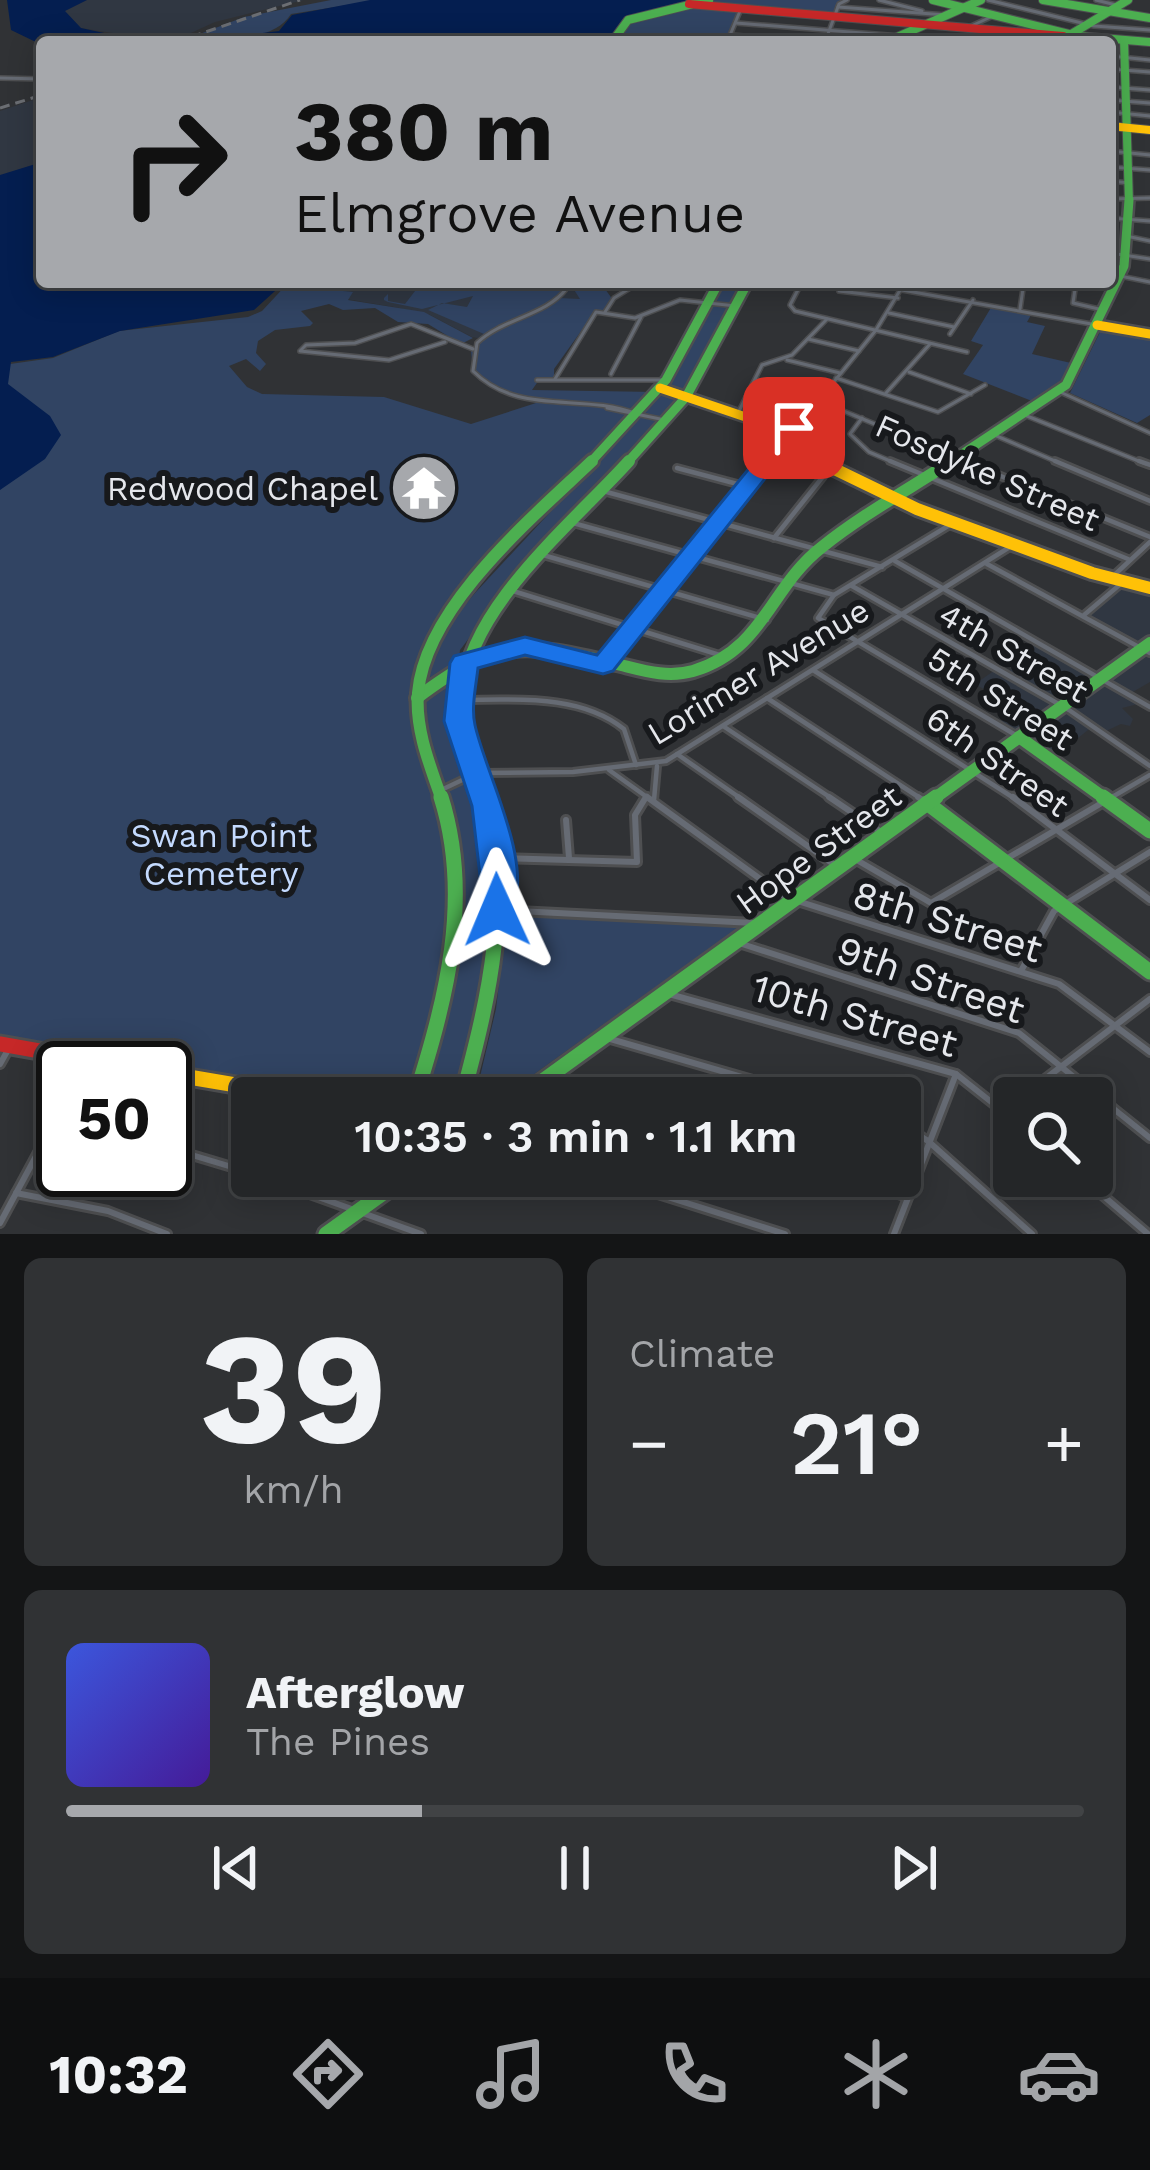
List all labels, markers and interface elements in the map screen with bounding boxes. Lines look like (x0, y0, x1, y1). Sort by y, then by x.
text: 380 m (294, 82, 554, 180)
icon: right (96, 84, 252, 240)
text: Elmgrove Avenue (294, 182, 745, 245)
pin (743, 377, 845, 479)
icon: arrive (761, 395, 827, 461)
street label: Fosdyke Street (870, 406, 1106, 539)
temple icon: Redwood Chapel (389, 453, 459, 523)
place label: Redwood Chapel (107, 469, 378, 508)
street label: Lorimer Avenue (641, 590, 876, 753)
street label: 4th Street (933, 594, 1095, 711)
street label: 5th Street (921, 638, 1081, 759)
street label: 6th Street (919, 698, 1077, 825)
street label: Hope Street (728, 776, 908, 922)
park label: Swan Point Cemetery (130, 816, 312, 893)
position arrow (434, 847, 560, 973)
street label: 8th Street (848, 871, 1048, 972)
street label: 9th Street (831, 926, 1030, 1033)
street label: 10th Street (747, 965, 962, 1066)
speed limit sign: 50 (36, 1041, 192, 1197)
map controls (993, 1077, 1113, 1197)
button: search (993, 1077, 1113, 1197)
text: 10:35 · 3 min · 1.1 km (354, 1110, 798, 1163)
text: 39 (199, 1297, 388, 1480)
text: Climate (629, 1331, 775, 1376)
text: 21° (789, 1390, 924, 1496)
text: − (629, 1405, 669, 1482)
text: + (1044, 1405, 1084, 1482)
text: km/h (243, 1467, 344, 1512)
text: Afterglow (246, 1666, 465, 1719)
text: The Pines (246, 1719, 430, 1764)
icon: previous (203, 1835, 269, 1901)
icon: pause (542, 1835, 608, 1901)
icon: next (881, 1835, 947, 1901)
icon: directions (286, 2032, 370, 2116)
icon: music (469, 2032, 553, 2116)
icon: phone (652, 2032, 736, 2116)
icon: climate (834, 2032, 918, 2116)
icon: car (1017, 2032, 1101, 2116)
text: 10:32 (49, 2043, 188, 2106)

